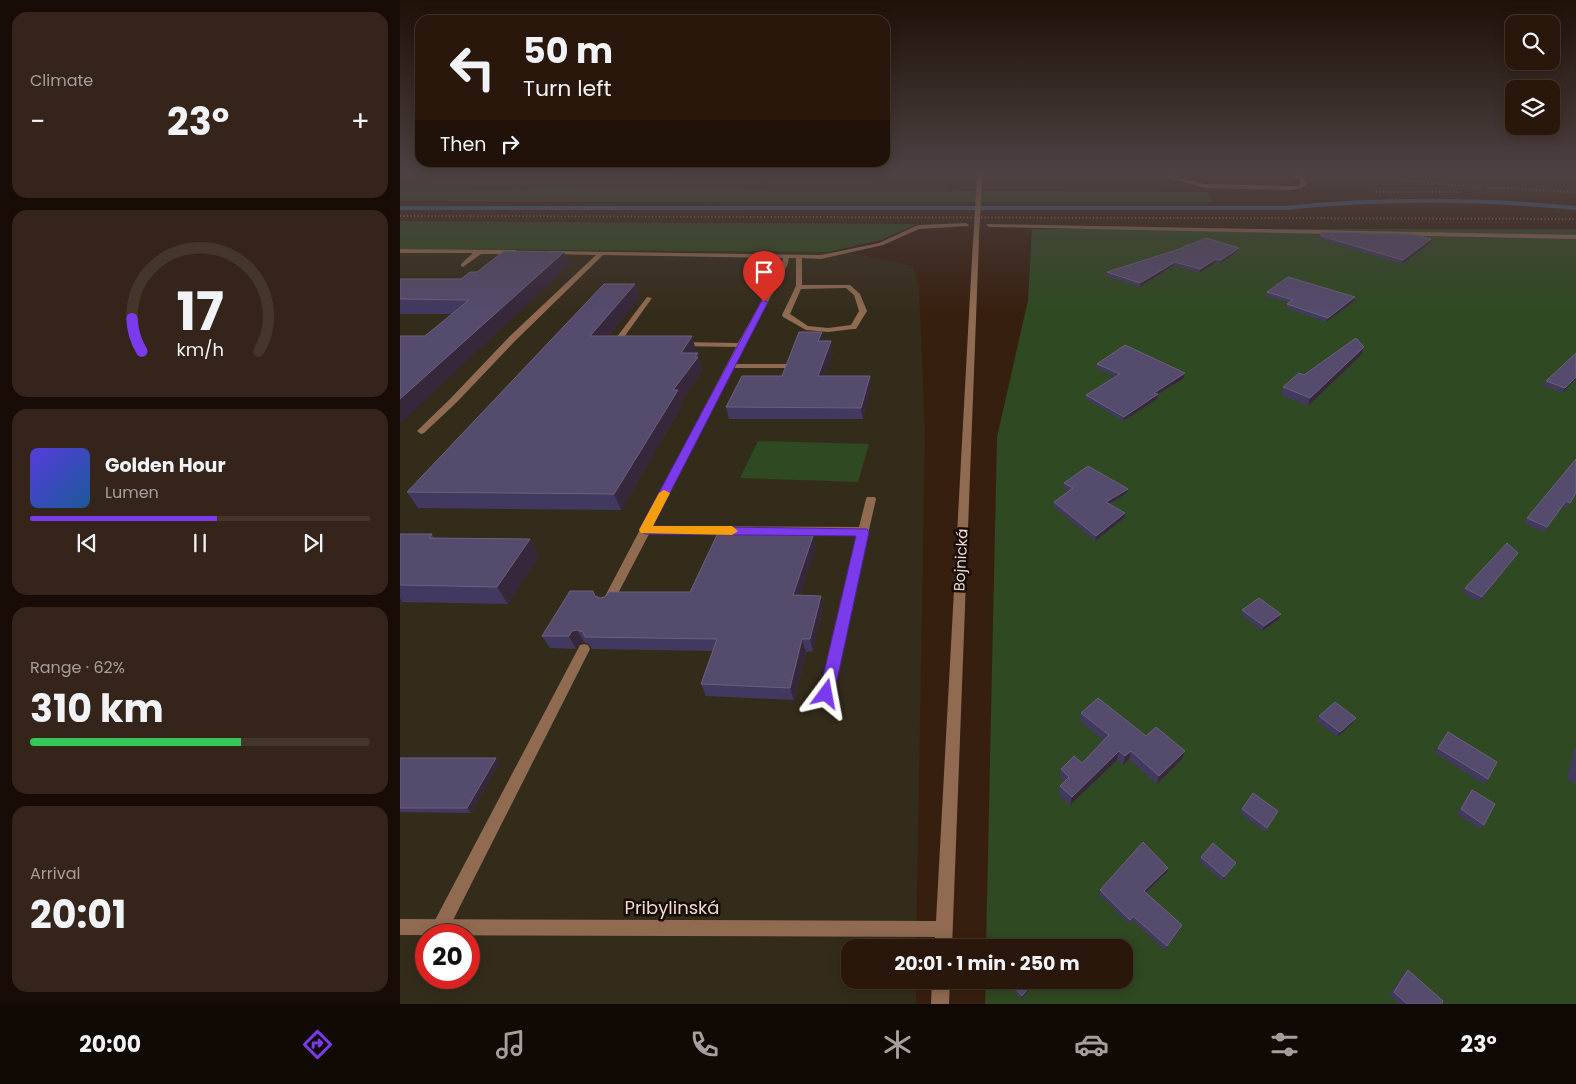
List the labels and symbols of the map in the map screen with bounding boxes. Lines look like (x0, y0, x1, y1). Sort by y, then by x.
pin (743, 251, 785, 302)
street label: Bojnická (948, 528, 973, 592)
position arrow (799, 667, 851, 719)
street label: Pribylinská (624, 895, 720, 920)
speed limit sign: 20 (415, 924, 480, 989)

